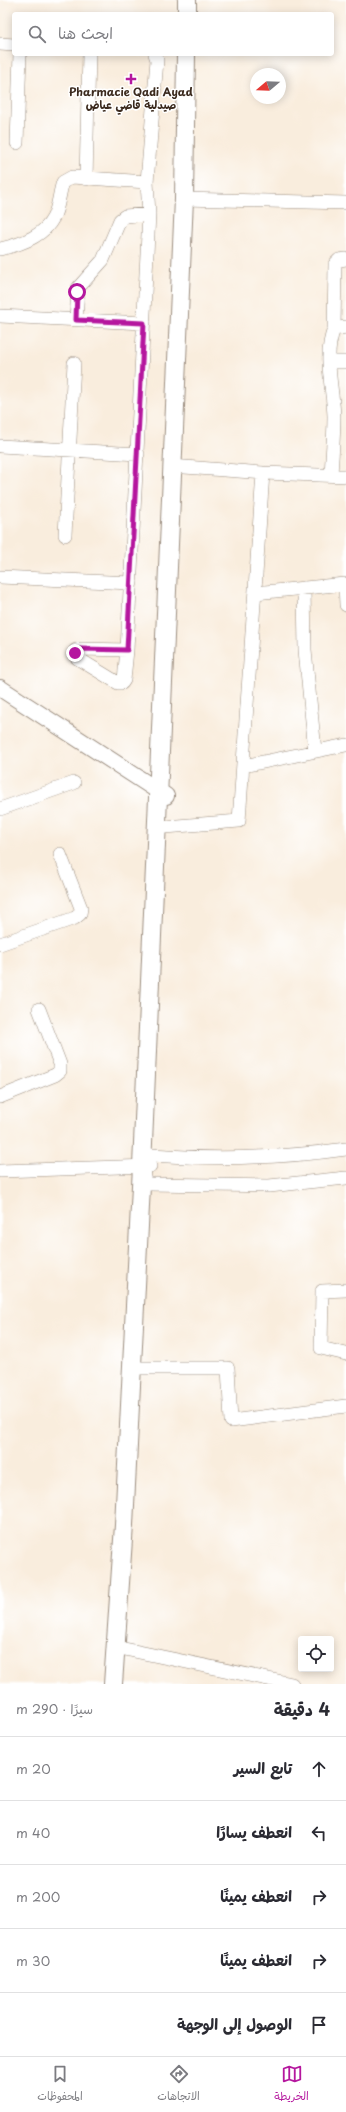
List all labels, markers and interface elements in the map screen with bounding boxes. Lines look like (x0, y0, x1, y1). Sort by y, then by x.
search box (12, 12, 334, 56)
text: ابحث هنا (58, 21, 113, 44)
icon: search (26, 23, 48, 45)
north arrow (250, 68, 286, 104)
marker: Pharmacie Qadi Ayad صيدلية قاضي عياض (126, 74, 136, 84)
place label: Pharmacie Qadi Ayad صيدلية قاضي عياض (69, 83, 193, 115)
route start (68, 283, 86, 301)
route end (66, 644, 84, 662)
map controls (298, 1636, 334, 1672)
button: locate (298, 1636, 334, 1672)
text: 4 دقيقة (274, 1696, 330, 1722)
text: سيرًا · 290 m (16, 1699, 93, 1718)
text: تابع السير (234, 1756, 292, 1779)
icon: ahead (308, 1758, 330, 1780)
text: 20 m (16, 1759, 51, 1778)
text: انعطف يسارًا (216, 1820, 292, 1843)
icon: left (308, 1822, 330, 1844)
text: 40 m (16, 1823, 50, 1842)
text: انعطف يمينًا (220, 1884, 292, 1907)
icon: right (308, 1886, 330, 1908)
text: 200 m (16, 1887, 60, 1906)
text: انعطف يمينًا (220, 1948, 292, 1971)
icon: right (308, 1950, 330, 1972)
text: 30 m (16, 1951, 50, 1970)
text: الوصول إلى الوجهة (177, 2012, 292, 2035)
icon: arrive (308, 2014, 330, 2036)
tab: المحفوظات (37, 2063, 83, 2106)
tab: الاتجاهات (157, 2063, 200, 2106)
tab: الخريطة (274, 2063, 309, 2106)

